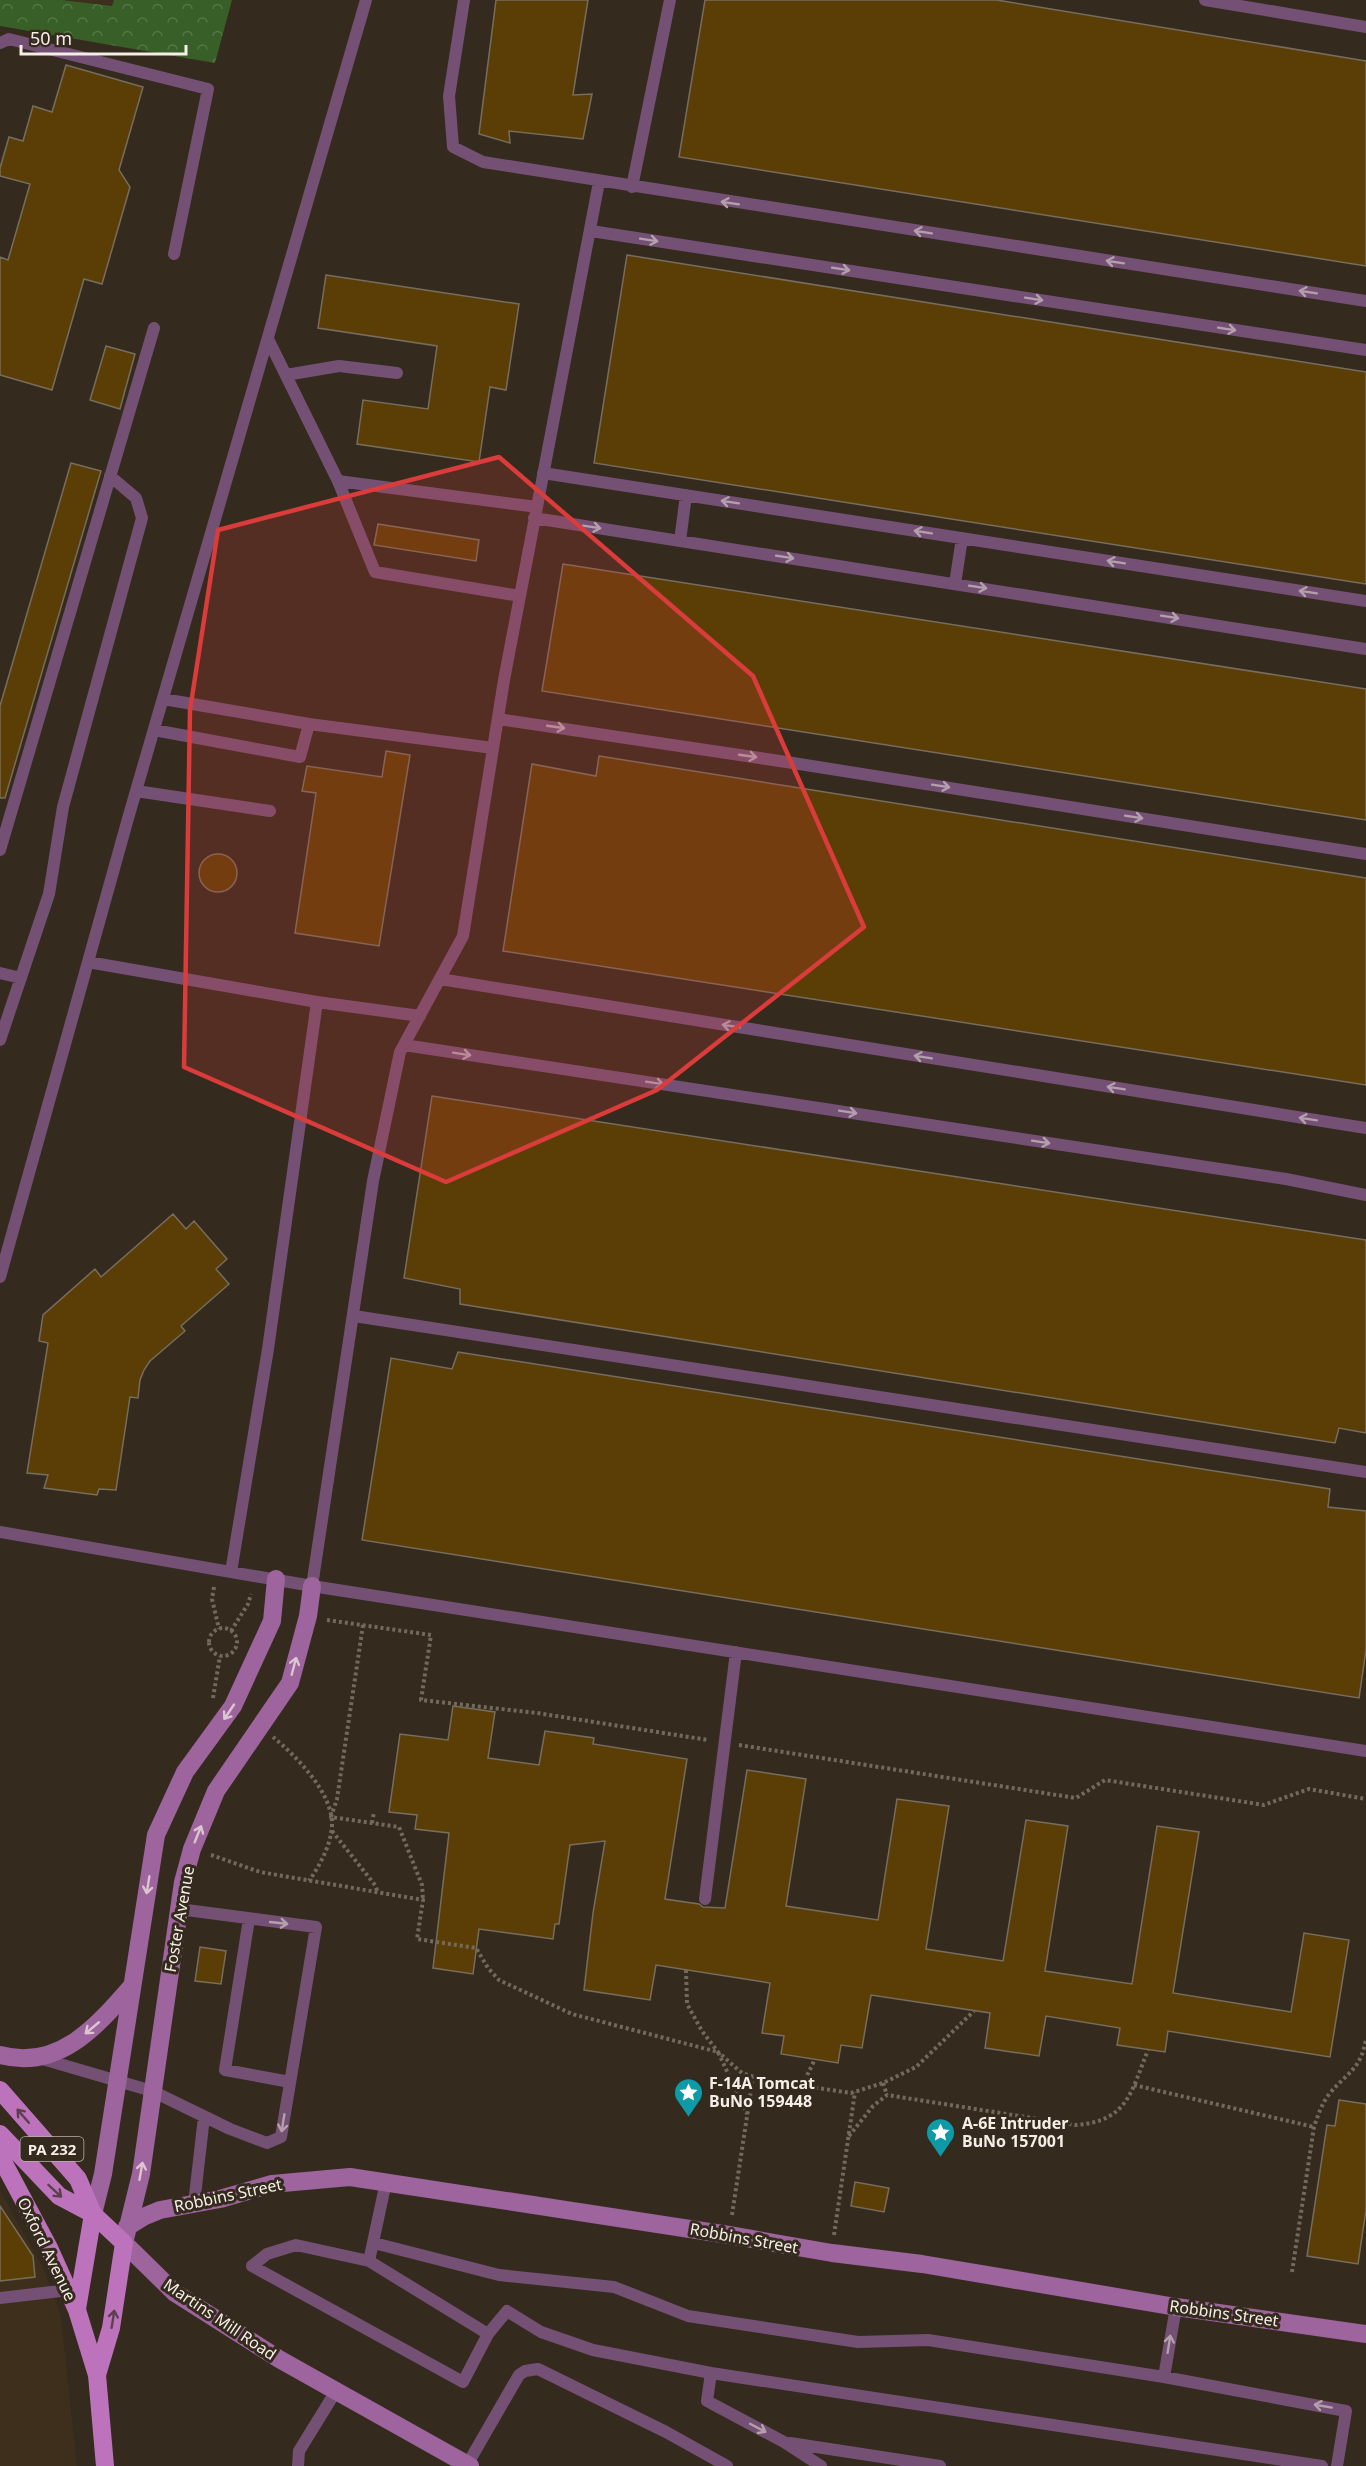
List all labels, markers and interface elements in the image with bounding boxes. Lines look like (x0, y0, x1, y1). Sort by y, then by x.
scale bar (21, 18, 186, 56)
text: 50 m (30, 26, 72, 50)
one-way arrow (721, 197, 740, 208)
one-way arrow (913, 227, 933, 238)
one-way arrow (638, 234, 658, 245)
one-way arrow (1106, 256, 1126, 267)
one-way arrow (831, 264, 851, 275)
one-way arrow (1299, 286, 1319, 297)
one-way arrow (1024, 294, 1043, 305)
one-way arrow (1216, 323, 1236, 334)
one-way arrow (721, 497, 741, 508)
one-way arrow (582, 522, 602, 533)
one-way arrow (913, 527, 933, 538)
one-way arrow (774, 552, 794, 563)
one-way arrow (1106, 557, 1126, 568)
one-way arrow (967, 582, 987, 593)
one-way arrow (1299, 587, 1319, 598)
one-way arrow (1160, 612, 1180, 623)
one-way arrow (545, 722, 565, 733)
one-way arrow (738, 751, 758, 762)
one-way arrow (931, 781, 950, 792)
one-way arrow (1123, 812, 1143, 823)
one-way arrow (721, 1021, 741, 1032)
one-way arrow (452, 1048, 472, 1059)
one-way arrow (914, 1051, 934, 1062)
one-way arrow (645, 1078, 664, 1089)
one-way arrow (1106, 1082, 1126, 1093)
one-way arrow (837, 1107, 857, 1118)
one-way arrow (1299, 1113, 1319, 1124)
one-way arrow (1030, 1136, 1050, 1147)
one-way arrow (289, 1657, 301, 1676)
one-way arrow (223, 1703, 235, 1719)
one-way arrow (193, 1825, 204, 1844)
street label: Foster Avenue (159, 1864, 199, 1974)
one-way arrow (143, 1875, 154, 1895)
one-way arrow (268, 1917, 288, 1928)
one-way arrow (85, 2021, 100, 2035)
place label: F-14A Tomcat BuNo 159448 (709, 2072, 815, 2112)
place icon: F-14A Tomcat BuNo 159448 (672, 2076, 704, 2118)
one-way arrow (16, 2109, 30, 2124)
place label: A-6E Intruder BuNo 157001 (962, 2112, 1068, 2152)
one-way arrow (277, 2113, 288, 2133)
place icon: A-6E Intruder BuNo 157001 (925, 2116, 957, 2158)
road number: PA 232 (20, 2137, 84, 2161)
one-way arrow (136, 2161, 147, 2181)
street label: Robbins Street (172, 2173, 284, 2217)
one-way arrow (48, 2184, 63, 2198)
street label: Oxford Avenue (12, 2194, 82, 2304)
street label: Robbins Street (688, 2218, 800, 2258)
street label: Martins Mill Road (159, 2273, 281, 2365)
street label: Robbins Street (1168, 2294, 1280, 2332)
one-way arrow (107, 2310, 118, 2329)
one-way arrow (1164, 2335, 1175, 2354)
one-way arrow (1314, 2400, 1333, 2411)
one-way arrow (749, 2422, 766, 2434)

